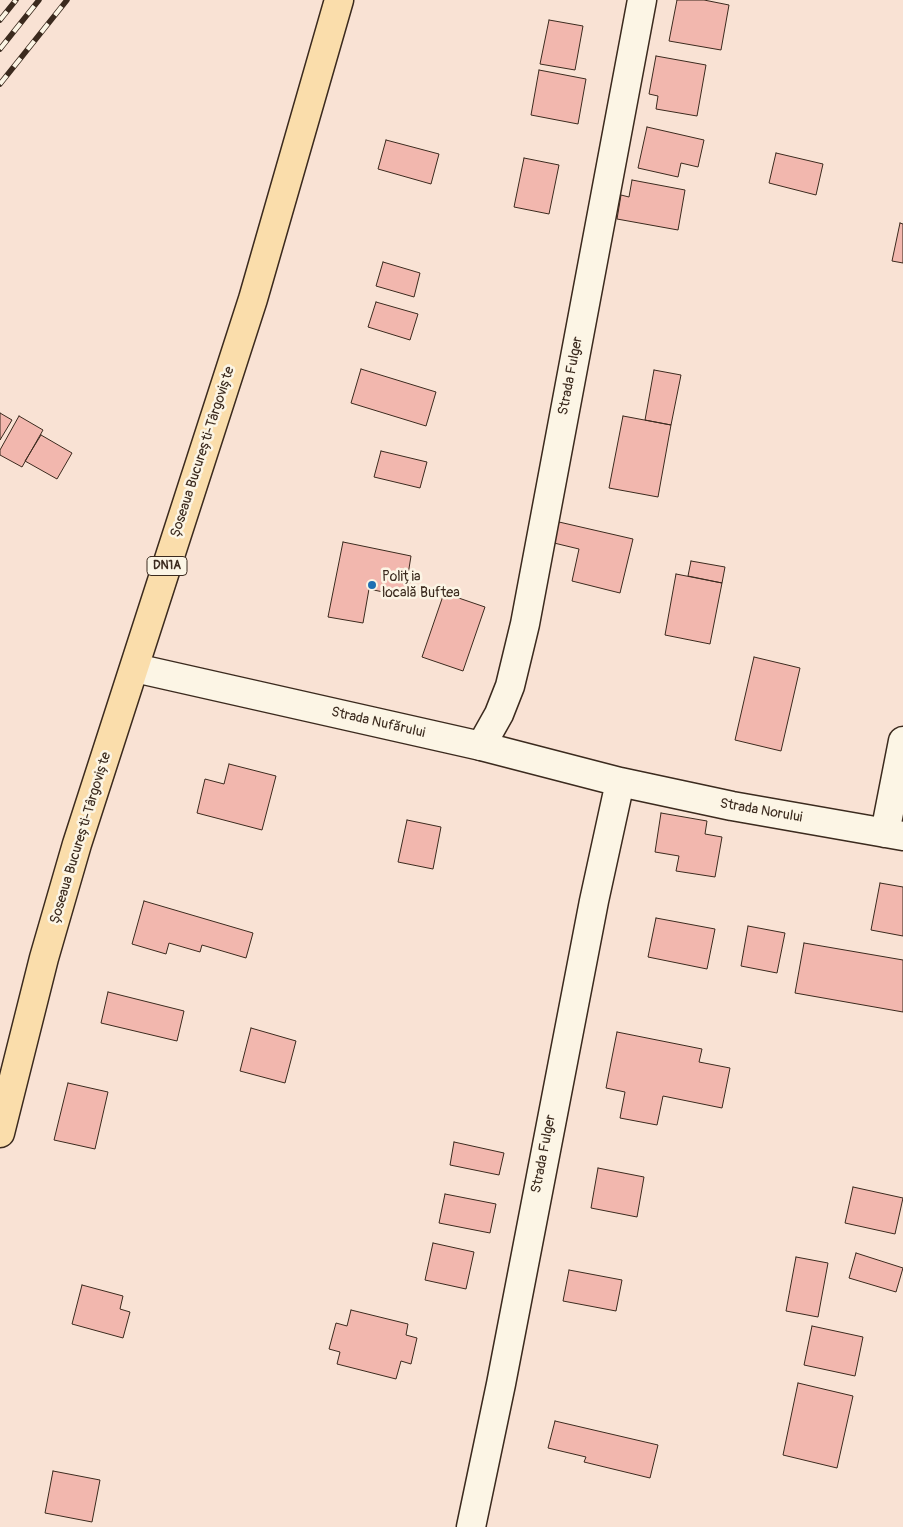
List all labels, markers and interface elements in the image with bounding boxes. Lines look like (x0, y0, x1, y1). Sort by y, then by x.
street label: Strada Fulger (555, 335, 587, 417)
street label: Șoseaua București-Târgoviște (167, 364, 239, 540)
road number: DN1A (147, 556, 187, 576)
place label: Poliția locală Buftea (382, 569, 460, 602)
marker: Poliția locală Buftea (366, 579, 378, 591)
street label: Strada Nufărului (329, 704, 427, 742)
street label: Șoseaua București-Târgoviște (47, 750, 115, 926)
street label: Strada Norului (718, 795, 804, 827)
street label: Strada Fulger (528, 1113, 560, 1195)

